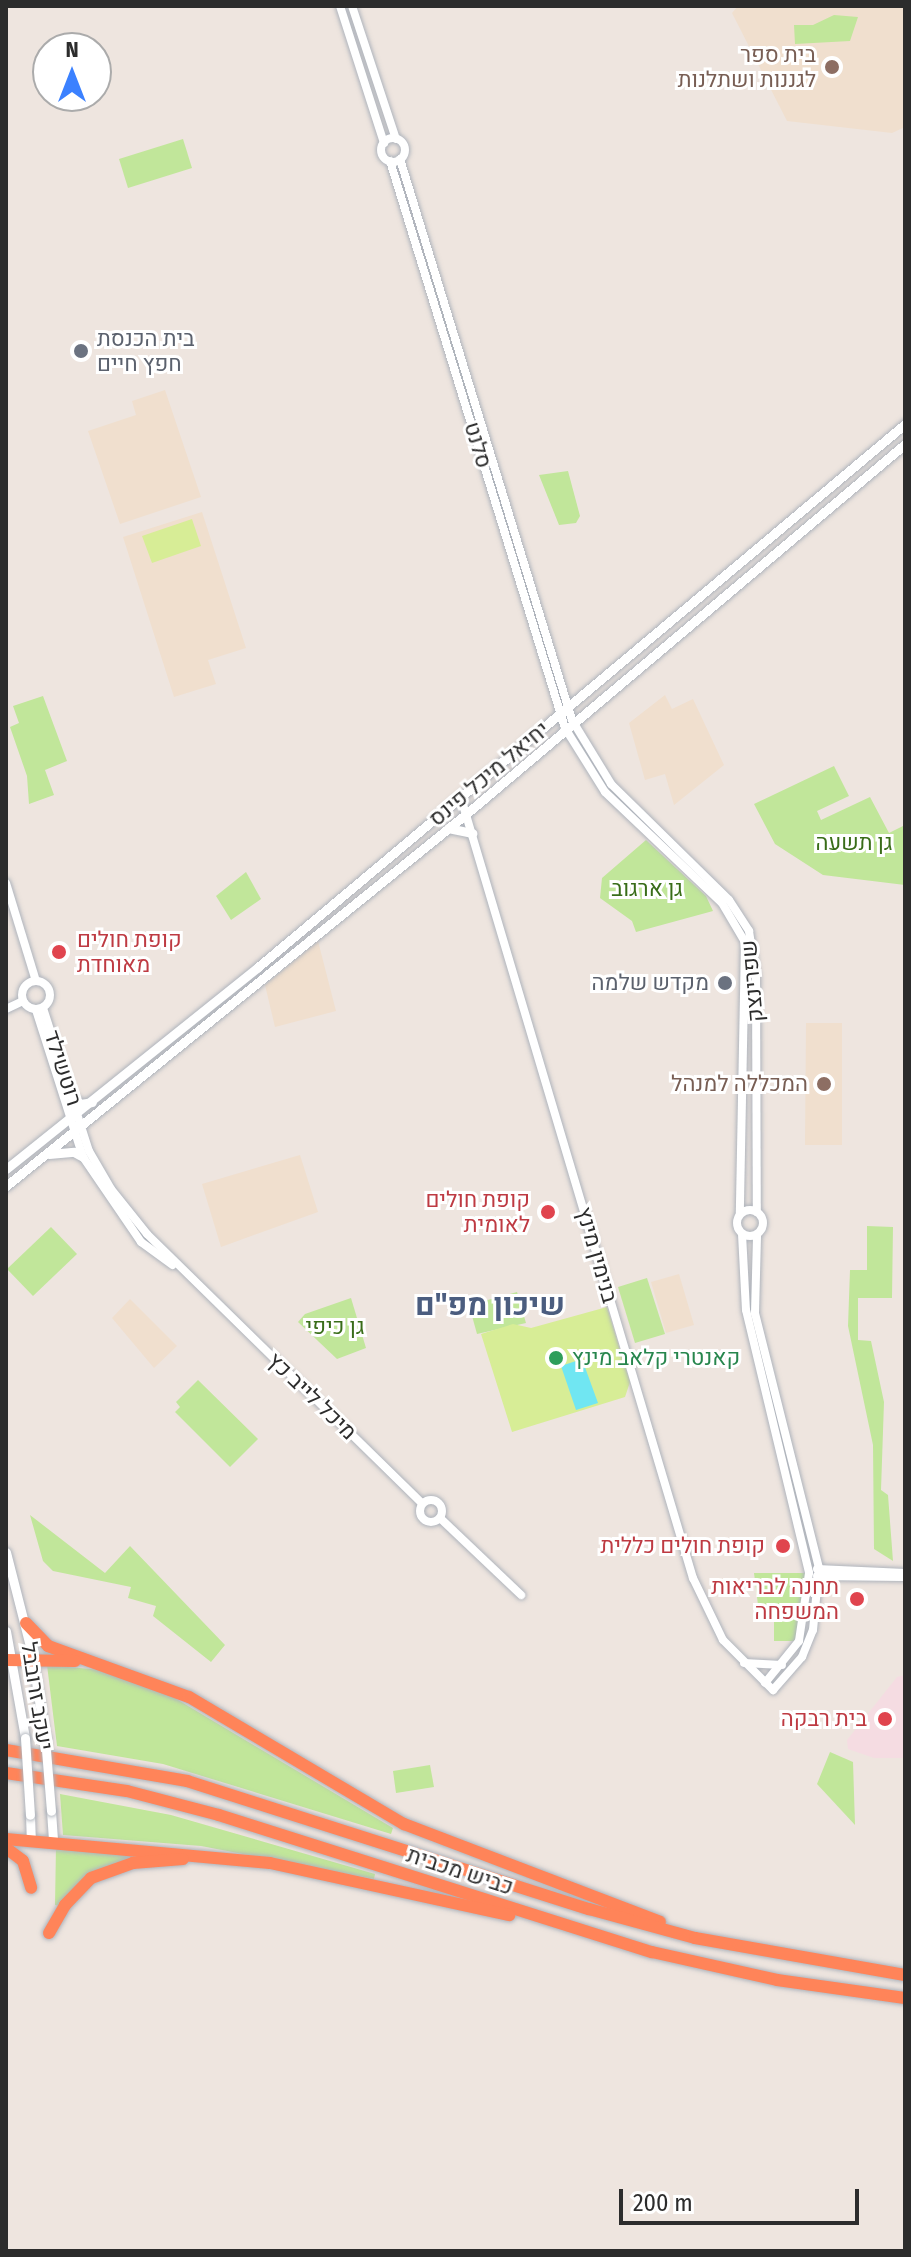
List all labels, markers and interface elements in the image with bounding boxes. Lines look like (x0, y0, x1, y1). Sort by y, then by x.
north arrow (32, 32, 112, 112)
text: N (65, 36, 79, 63)
place label: בית ספר לגננות ושתלנות (678, 41, 816, 92)
marker: בית ספר לגננות ושתלנות (823, 58, 841, 76)
place label: בית הכנסת חפץ חיים (97, 325, 195, 376)
marker: בית הכנסת חפץ חיים (72, 342, 90, 360)
street label: סלנט (459, 419, 497, 471)
street label: יחיאל מיכל פינס (424, 716, 554, 832)
park label: גן תשעה (816, 830, 892, 856)
park label: גן ארגוב (611, 876, 683, 902)
place label: קופת חולים מאוחדת (77, 926, 182, 978)
street label: שפרינצק (735, 939, 769, 1023)
marker: קופת חולים מאוחדת (48, 941, 70, 963)
place label: מקדש שלמה (592, 970, 709, 996)
marker: מקדש שלמה (716, 974, 734, 992)
street label: רוטשילד (38, 1027, 88, 1109)
place label: המכללה למנהל (671, 1071, 808, 1097)
marker: המכללה למנהל (815, 1075, 833, 1093)
place label: קופת חולים לאומית (425, 1186, 530, 1238)
marker: קופת חולים לאומית (537, 1201, 559, 1223)
street label: בנימין מינץ (571, 1204, 623, 1306)
district label: שיכון מפ"ם (415, 1287, 565, 1323)
park label: גן כיפי (306, 1314, 364, 1340)
place label: קאנטרי קלאב מינץ (572, 1345, 740, 1371)
street label: מיכל לייב כץ (262, 1347, 362, 1445)
marker: קאנטרי קלאב מינץ (547, 1349, 565, 1367)
place label: קופת חולים כללית (600, 1533, 765, 1559)
marker: קופת חולים כללית (772, 1535, 794, 1557)
place label: תחנה לבריאות המשפחה (711, 1573, 839, 1624)
marker: תחנה לבריאות המשפחה (846, 1588, 868, 1610)
street label: יעקב זרובבל (15, 1640, 59, 1752)
place label: בית רבקה (781, 1706, 867, 1732)
marker: בית רבקה (874, 1708, 896, 1730)
street label: כביש מכבית (403, 1841, 517, 1901)
scale bar (623, 2173, 863, 2223)
text: 200 m (633, 2189, 693, 2217)

